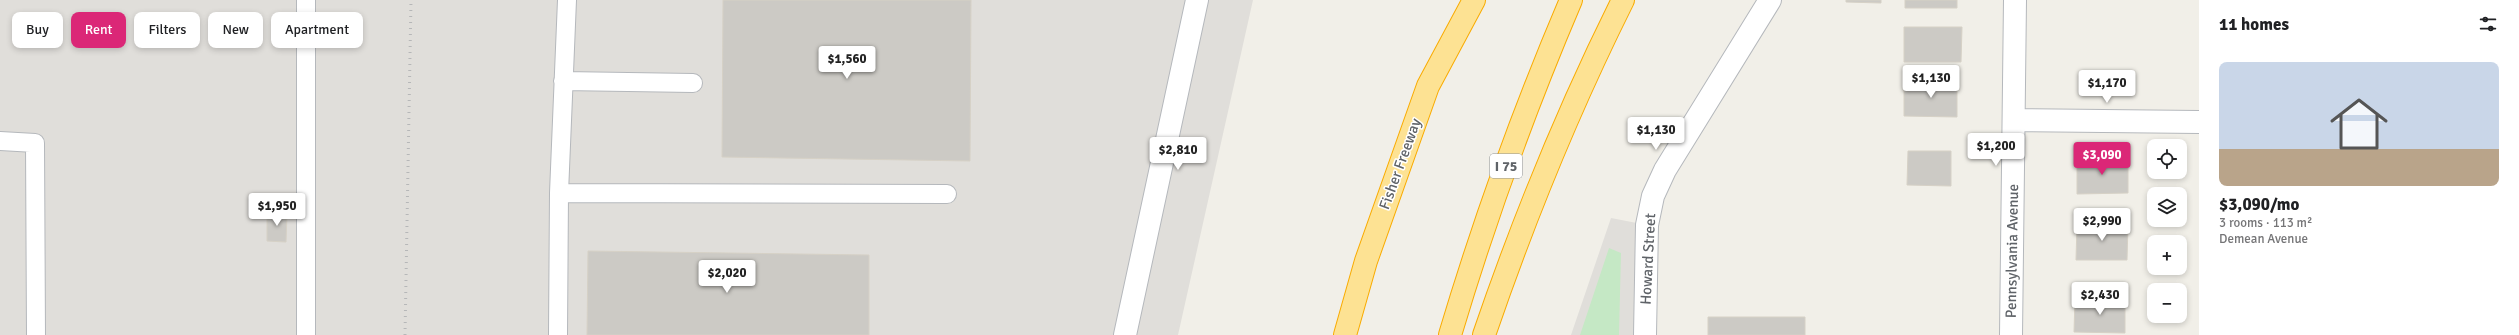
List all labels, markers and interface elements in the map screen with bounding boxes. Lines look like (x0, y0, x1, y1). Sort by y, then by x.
chip: Buy (12, 12, 63, 48)
chip: Rent (71, 12, 126, 48)
chip: Filters (134, 12, 200, 48)
chip: New (208, 12, 263, 48)
chip: Apartment (271, 12, 363, 48)
icon: filters (2477, 13, 2499, 35)
text: 11 homes (2219, 14, 2289, 35)
pin: $1,560 (814, 46, 880, 80)
text: $1,560 (828, 51, 866, 67)
pin: $1,130 (1898, 65, 1964, 99)
text: $1,130 (1912, 70, 1950, 86)
pin: $1,170 (2074, 70, 2140, 104)
text: $1,170 (2088, 75, 2126, 91)
icon: home (2323, 88, 2395, 160)
street label: Fisher Freeway (1375, 116, 1425, 212)
pin: $1,130 (1623, 117, 1689, 151)
text: $1,130 (1637, 122, 1675, 138)
pin: $1,200 (1963, 133, 2029, 167)
pin: $2,810 (1145, 137, 1211, 171)
text: $1,200 (1977, 138, 2015, 154)
map controls (2147, 139, 2187, 323)
button: locate (2147, 139, 2187, 179)
text: $2,810 (1159, 142, 1197, 158)
pin: $3,090 (2069, 142, 2135, 176)
text: $3,090 (2083, 147, 2121, 163)
road number: I 75 (1490, 154, 1522, 178)
street label: Pennsylvania Avenue (2002, 184, 2022, 318)
button: layers (2147, 187, 2187, 227)
pin: $1,950 (244, 193, 310, 227)
text: $3,090/mo (2219, 194, 2299, 215)
text: $1,950 (258, 198, 296, 214)
pin: $2,990 (2069, 208, 2135, 242)
street label: Howard Street (1637, 213, 1659, 305)
text: $2,990 (2083, 213, 2121, 229)
text: 3 rooms · 113 m² (2219, 215, 2312, 231)
text: Demean Avenue (2219, 231, 2308, 247)
button: + (2147, 235, 2187, 275)
pin: $2,020 (694, 260, 760, 294)
text: $2,020 (708, 265, 746, 281)
pin: $2,430 (2067, 282, 2133, 316)
button: − (2147, 283, 2187, 323)
text: $2,430 (2081, 287, 2119, 303)

